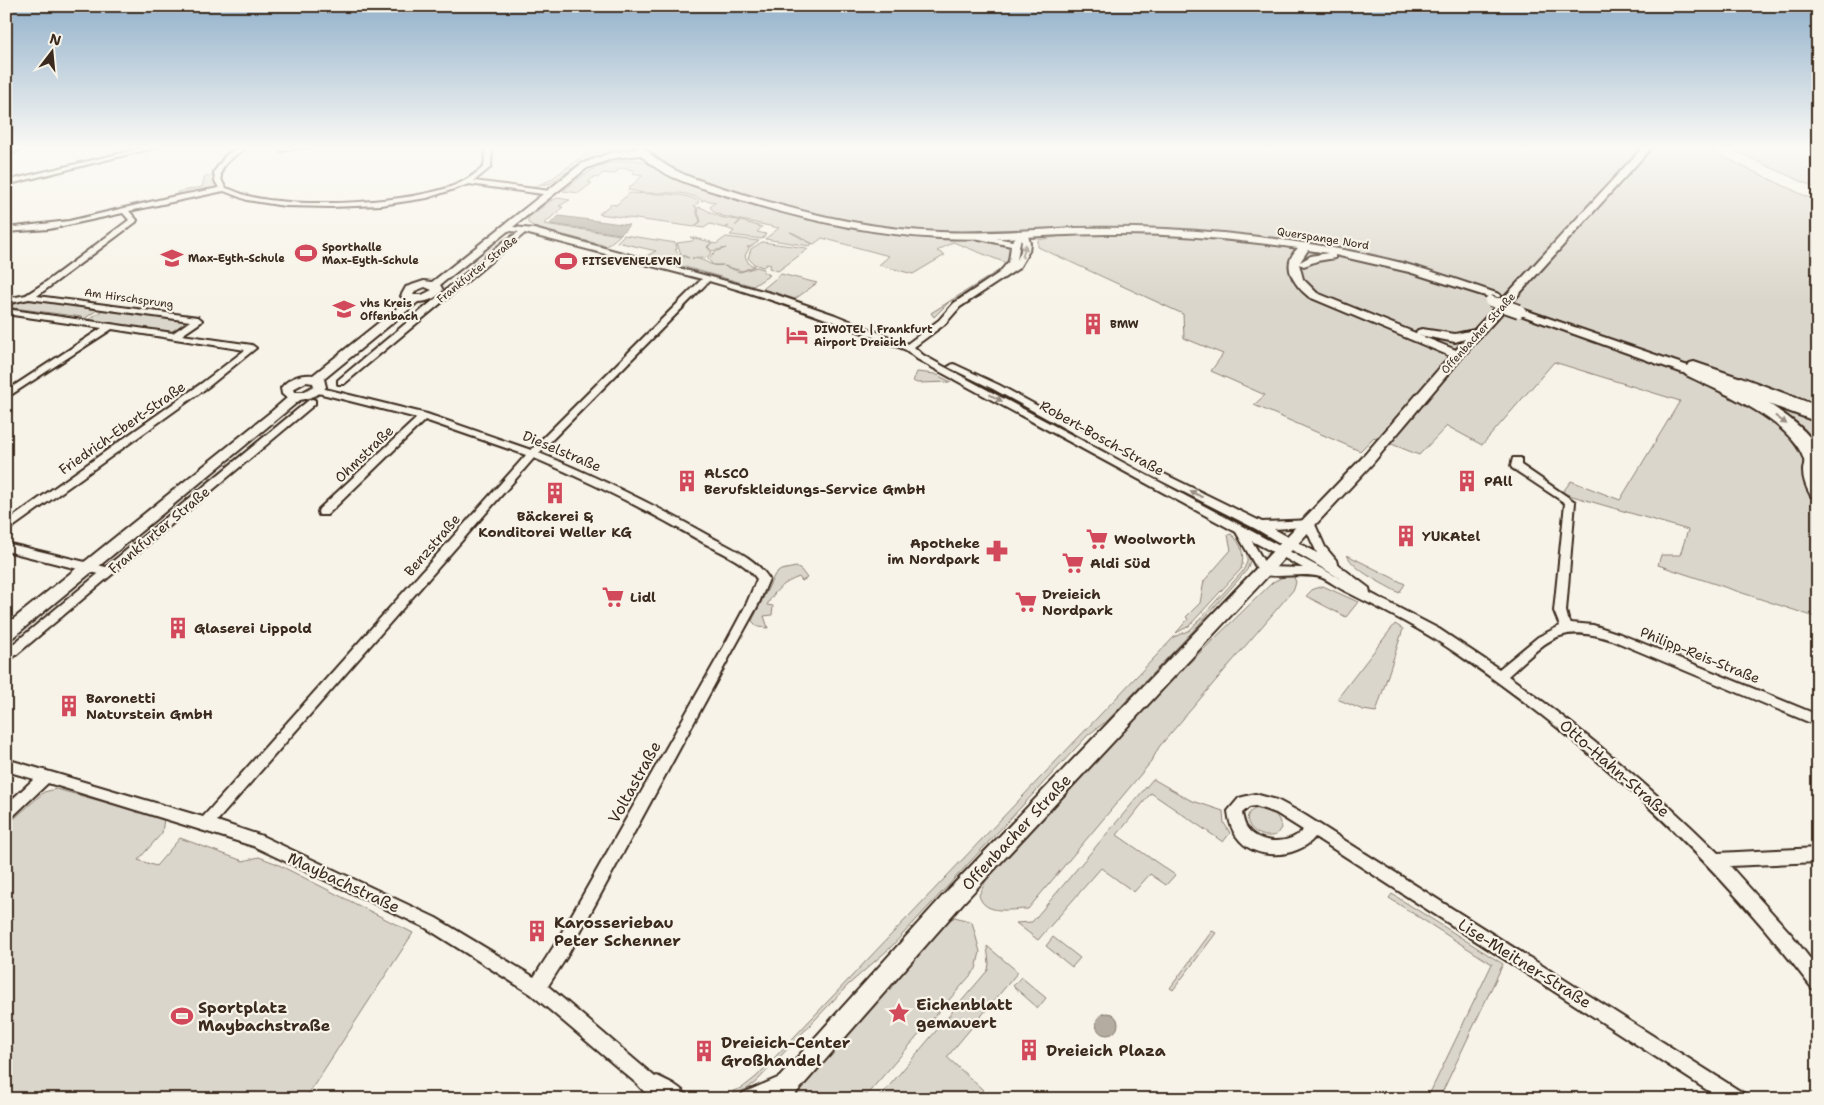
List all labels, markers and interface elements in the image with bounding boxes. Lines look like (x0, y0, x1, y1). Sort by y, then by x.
north arrow (28, 28, 78, 78)
text: N (48, 29, 63, 50)
street label: Querspange Nord (1276, 224, 1370, 253)
street label: Frankfurter Straße (434, 232, 521, 307)
sports icon: Sporthalle Max-Eyth-Schule (293, 240, 319, 266)
place label: Sporthalle Max-Eyth-Schule (322, 240, 419, 268)
one-way arrow (1020, 243, 1028, 259)
school or university icon: Max-Eyth-Schule (159, 245, 185, 271)
sports icon: FITSEVENELEVEN (553, 248, 579, 274)
place label: Max-Eyth-Schule (188, 251, 285, 266)
place label: FITSEVENELEVEN (582, 254, 682, 269)
street label: Am Hirschsprung (83, 285, 175, 312)
street label: Offenbacher Straße (1438, 290, 1519, 377)
school or university icon: vhs Kreis Offenbach (331, 296, 357, 322)
place label: vhs Kreis Offenbach (360, 296, 419, 324)
building icon: BMW (1080, 311, 1106, 337)
place label: BMW (1110, 317, 1139, 332)
hotel icon: DIWOTEL | Frankfurt Airport Dreieich (784, 322, 810, 348)
place label: DIWOTEL | Frankfurt Airport Dreieich (814, 322, 933, 350)
street label: Friedrich-Ebert-Straße (55, 377, 189, 479)
one-way arrow (988, 394, 1003, 402)
street label: Robert-Bosch-Straße (1037, 396, 1167, 480)
one-way arrow (1774, 415, 1788, 425)
street label: Ohmstraße (331, 422, 397, 486)
street label: Dieselstraße (520, 426, 604, 476)
place label: ALSCO Berufskleidungs-Service GmbH (704, 464, 926, 498)
building icon: ALSCO Berufskleidungs-Service GmbH (674, 468, 700, 494)
building icon: PAll (1454, 468, 1480, 494)
place label: PAll (1484, 472, 1513, 490)
building icon: Bäckerei & Konditorei Weller KG (542, 480, 568, 506)
street label: Frankfurter Straße (105, 482, 213, 578)
one-way arrow (1189, 490, 1203, 498)
place label: Bäckerei & Konditorei Weller KG (478, 507, 632, 541)
street label: Benzstraße (400, 510, 464, 580)
building icon: YUKAtel (1393, 523, 1419, 549)
supermarket icon: Woolworth (1084, 526, 1110, 552)
place label: YUKAtel (1422, 527, 1480, 545)
place label: Woolworth (1114, 530, 1196, 548)
place label: Apotheke im Nordpark (887, 534, 980, 568)
pharmacy icon: Apotheke im Nordpark (984, 538, 1010, 564)
supermarket icon: Aldi Süd (1060, 550, 1086, 576)
place label: Aldi Süd (1090, 554, 1151, 572)
supermarket icon: Lidl (600, 584, 626, 610)
place label: Dreieich Nordpark (1042, 585, 1113, 619)
place label: Lidl (630, 588, 656, 606)
supermarket icon: Dreieich Nordpark (1013, 589, 1039, 615)
building icon: Glaserei Lippold (165, 615, 191, 641)
place label: Glaserei Lippold (194, 619, 312, 637)
street label: Philipp-Reis-Straße (1637, 623, 1763, 687)
place label: Baronetti Naturstein GmbH (86, 689, 213, 723)
building icon: Baronetti Naturstein GmbH (56, 693, 82, 719)
street label: Otto-Hahn-Straße (1555, 715, 1674, 822)
street label: Voltastraße (603, 737, 666, 827)
street label: Offenbacher Straße (957, 770, 1076, 895)
street label: Maybachstraße (284, 847, 403, 918)
place label: Karosseriebau Peter Schenner (554, 912, 681, 951)
street label: Lise-Meitner-Straße (1454, 914, 1595, 1013)
building icon: Karosseriebau Peter Schenner (524, 918, 550, 944)
place label: Eichenblatt gemauert (916, 994, 1013, 1033)
place label: Sportplatz Maybachstraße (198, 997, 331, 1036)
place icon: Eichenblatt gemauert (886, 1000, 912, 1026)
sports icon: Sportplatz Maybachstraße (169, 1003, 195, 1029)
place label: Dreieich-Center Großhandel (721, 1032, 851, 1071)
building icon: Dreieich Plaza (1016, 1037, 1042, 1063)
building icon: Dreieich-Center Großhandel (691, 1038, 717, 1064)
place label: Dreieich Plaza (1046, 1040, 1166, 1061)

